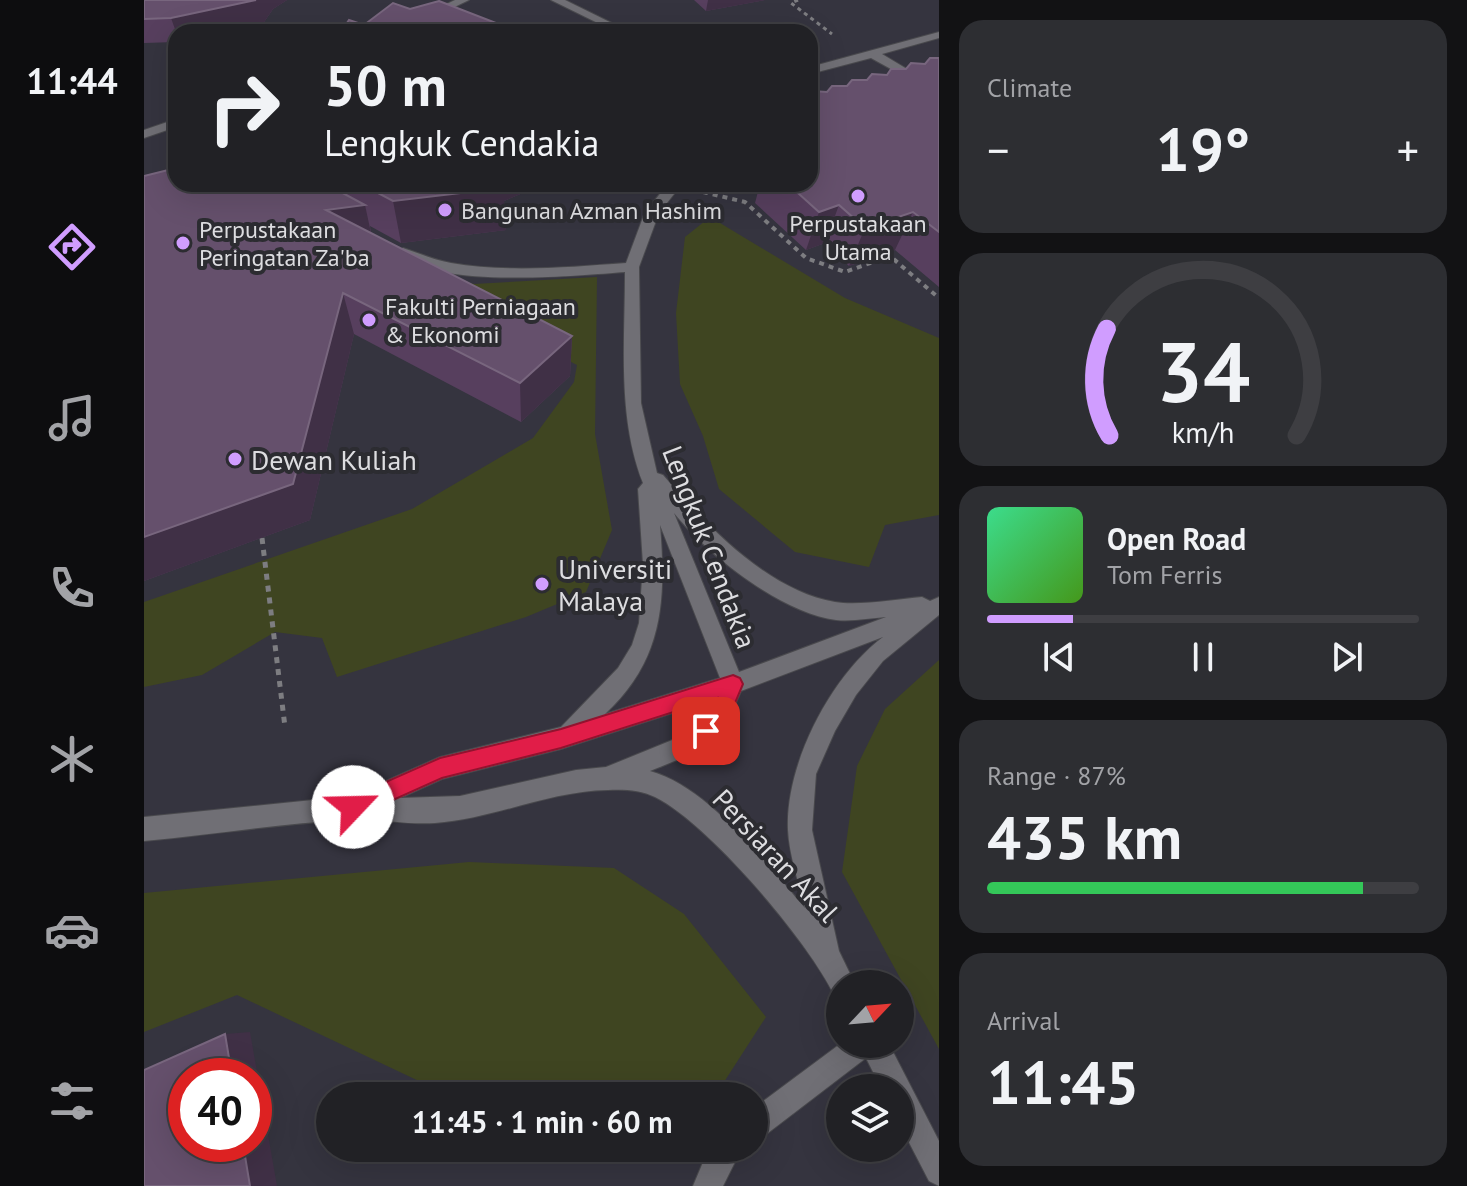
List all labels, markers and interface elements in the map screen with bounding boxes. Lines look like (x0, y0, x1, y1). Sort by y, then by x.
text: 50 m (324, 49, 447, 121)
icon: right (192, 56, 296, 160)
text: 11:44 (26, 57, 118, 104)
text: Climate (987, 71, 1072, 104)
text: 19° (1156, 110, 1250, 188)
text: Lengkuk Cendakia (324, 119, 599, 166)
text: − (987, 121, 1009, 178)
text: + (1397, 121, 1419, 178)
marker: Perpustakaan Utama (849, 187, 867, 205)
place label: Bangunan Azman Hashim (461, 195, 722, 226)
marker: Bangunan Azman Hashim (436, 201, 454, 219)
place label: Perpustakaan Utama (789, 208, 927, 267)
place label: Perpustakaan Peringatan Za'ba (199, 214, 370, 273)
icon: directions (44, 219, 100, 275)
marker: Perpustakaan Peringatan Za'ba (174, 234, 192, 252)
place label: Fakulti Perniagaan & Ekonomi (385, 291, 576, 350)
marker: Fakulti Perniagaan & Ekonomi (360, 311, 378, 329)
text: 34 (1156, 316, 1250, 424)
icon: music (44, 390, 100, 446)
text: km/h (1172, 414, 1234, 451)
street label: Lengkuk Cendakia (654, 440, 766, 654)
place label: Dewan Kuliah (251, 441, 417, 478)
marker: Dewan Kuliah (226, 450, 244, 468)
text: Open Road (1107, 519, 1246, 558)
place label: Universiti Malaya (558, 550, 672, 619)
text: Tom Ferris (1107, 558, 1222, 591)
icon: phone (44, 560, 100, 616)
marker: Universiti Malaya (533, 575, 551, 593)
icon: previous (1037, 635, 1081, 679)
icon: pause (1181, 635, 1225, 679)
icon: next (1325, 635, 1369, 679)
pin (672, 697, 740, 765)
icon: arrive (684, 709, 728, 753)
icon: climate (44, 731, 100, 787)
text: Range · 87% (987, 759, 1126, 792)
position arrow (311, 765, 395, 849)
street label: Persiaran Akal (705, 781, 847, 929)
text: 435 km (987, 798, 1182, 876)
icon: car (44, 902, 100, 958)
north arrow (826, 970, 914, 1058)
map controls (826, 970, 914, 1162)
text: Arrival (987, 1004, 1060, 1037)
text: 11:45 (987, 1043, 1139, 1121)
speed limit sign: 40 (168, 1058, 272, 1162)
icon: filters (44, 1073, 100, 1129)
button: layers (826, 1074, 914, 1162)
text: 11:45 · 1 min · 60 m (412, 1102, 672, 1141)

